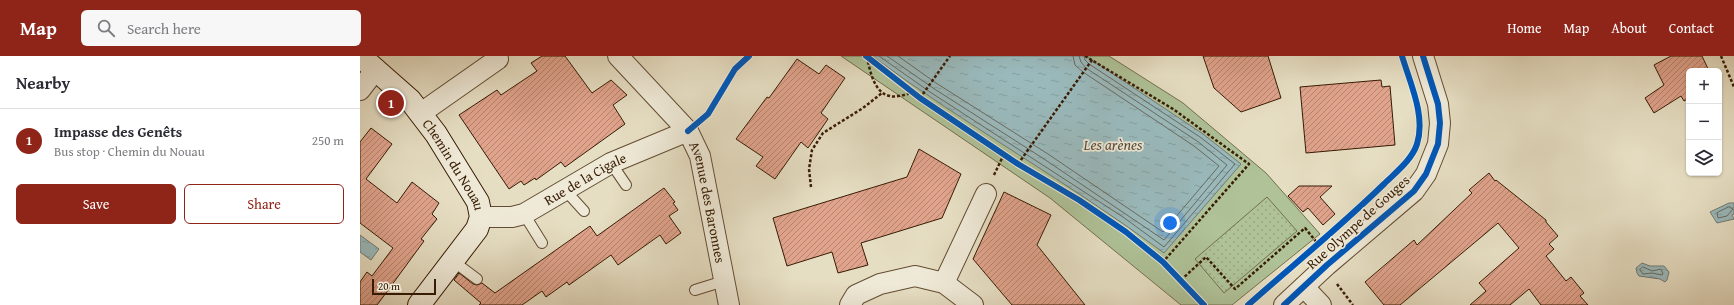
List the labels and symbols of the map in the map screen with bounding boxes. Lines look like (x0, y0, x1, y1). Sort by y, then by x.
pin: 1 (378, 88, 404, 118)
street label: Chemin du Nouau (418, 115, 489, 212)
water label: Les arènes (1083, 134, 1143, 155)
street label: Avenue des Baronnes (684, 138, 731, 265)
street label: Rue de la Cigale (540, 148, 630, 210)
street label: Rue Olympe de Gouges (1302, 170, 1414, 274)
your location (1160, 213, 1180, 233)
scale bar (372, 277, 436, 296)

